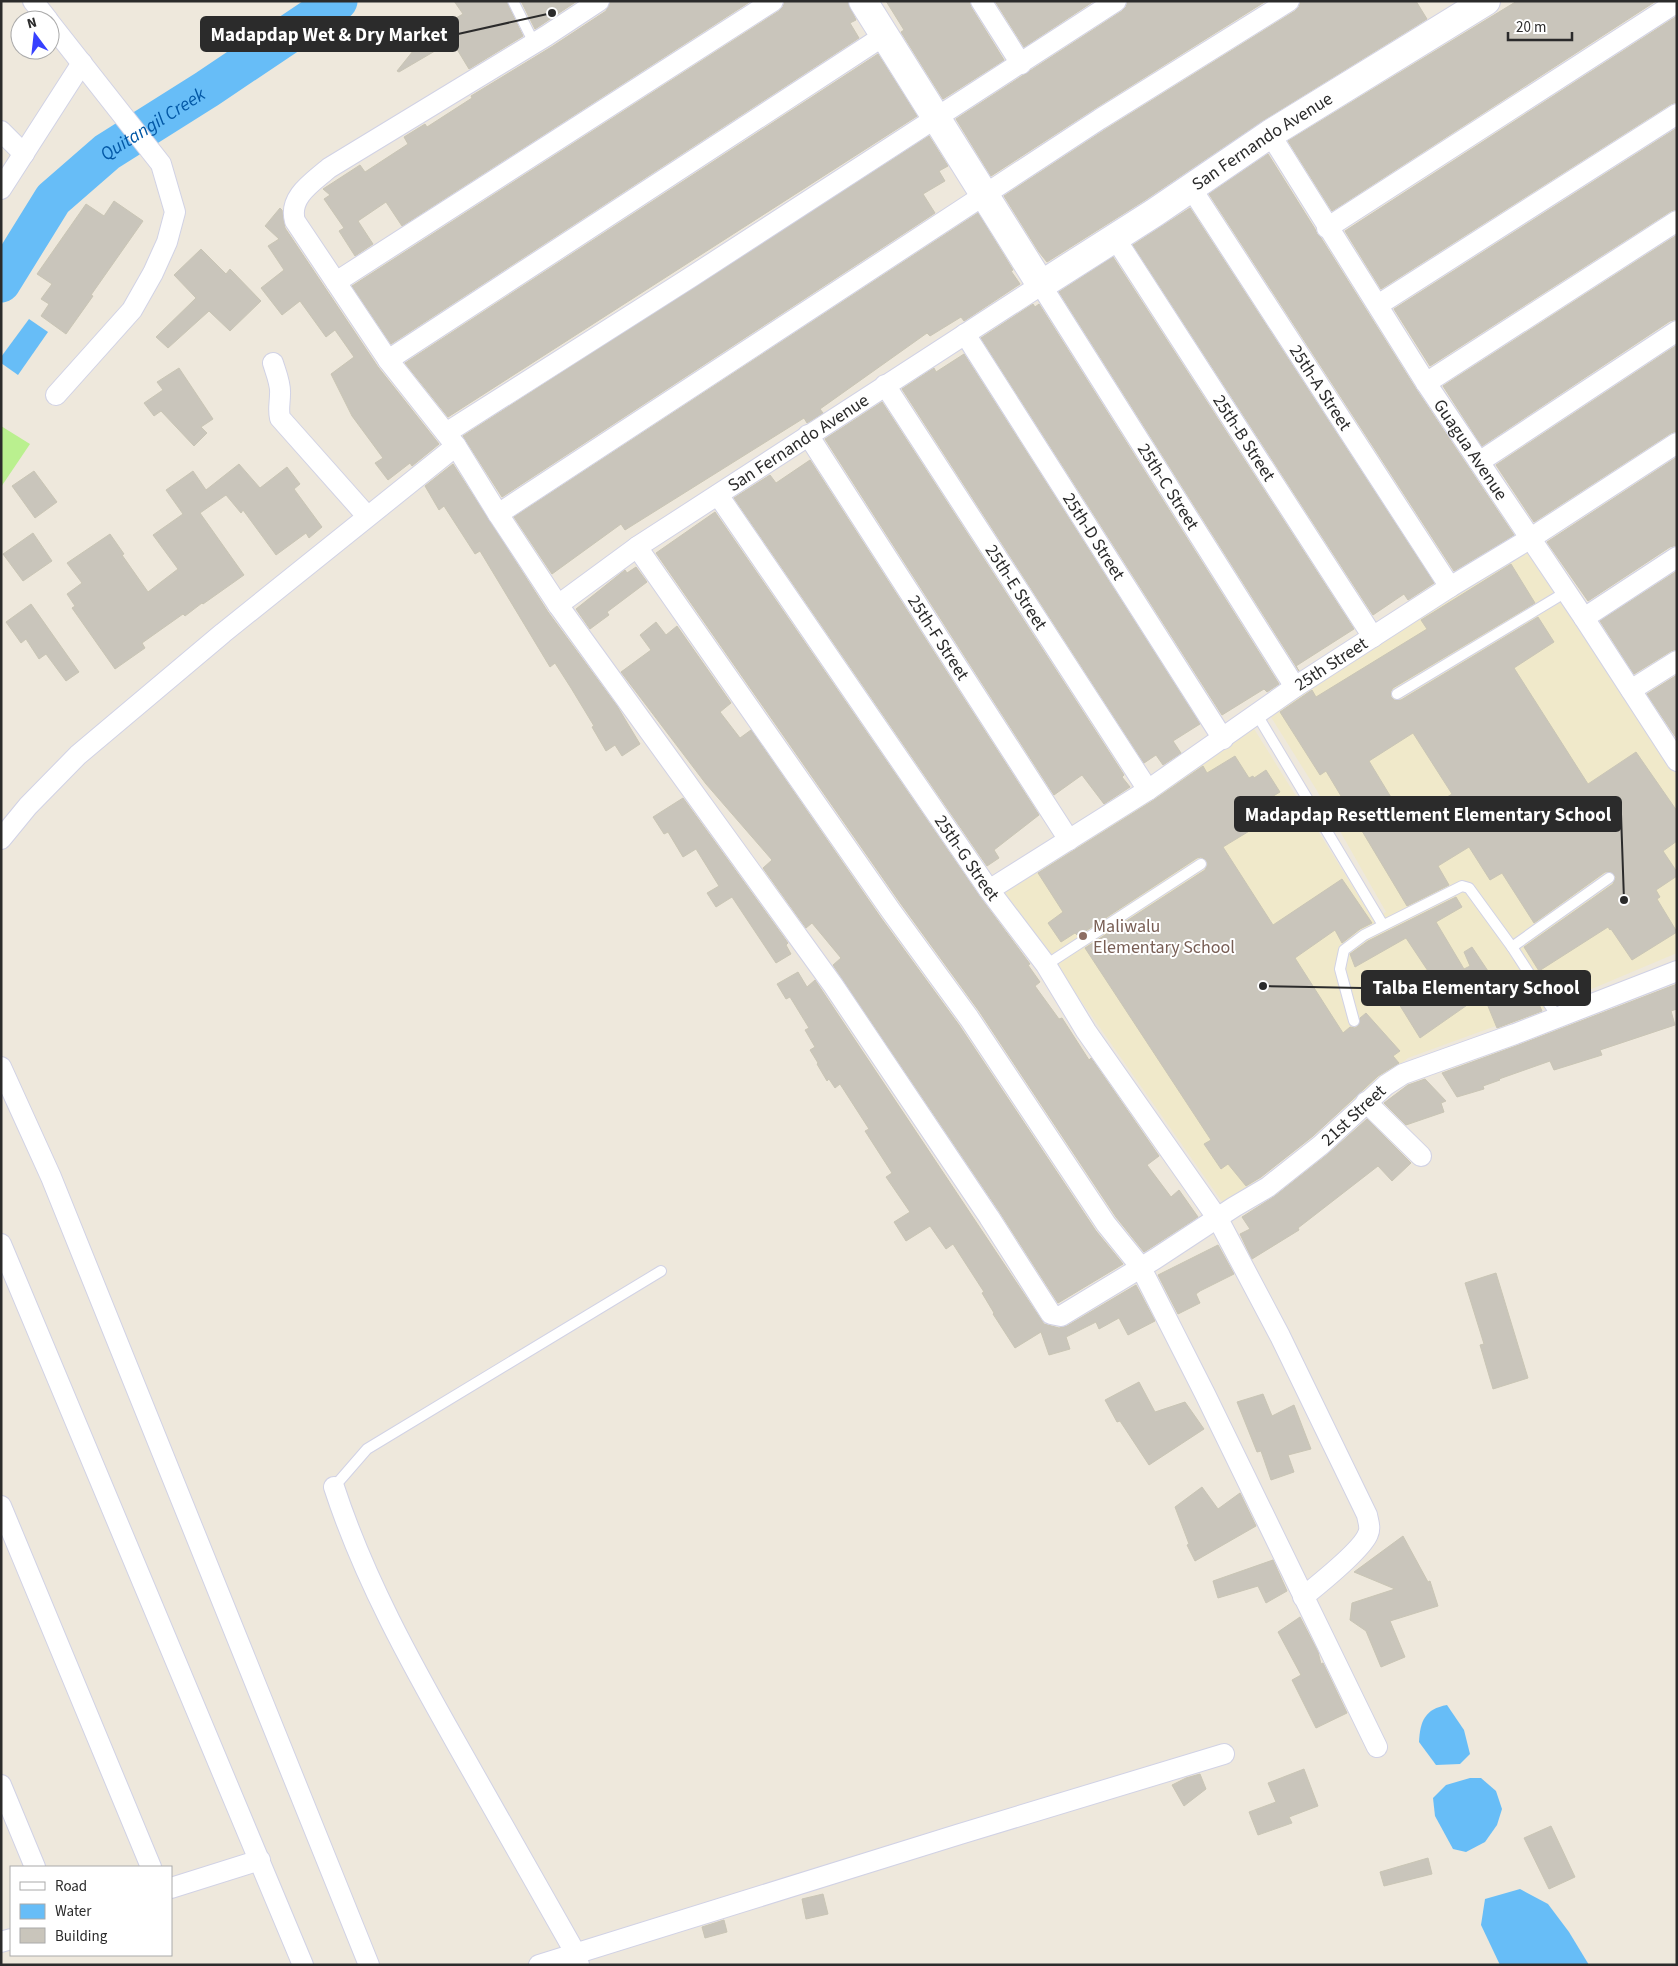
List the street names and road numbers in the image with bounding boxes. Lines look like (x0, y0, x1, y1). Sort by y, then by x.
street label: San Fernando Avenue (1187, 86, 1338, 197)
street label: 25th-A Street (1283, 340, 1357, 436)
street label: San Fernando Avenue (723, 388, 874, 498)
street label: 25th-B Street (1207, 390, 1281, 486)
street label: Guagua Avenue (1427, 394, 1513, 505)
street label: 25th-C Street (1131, 439, 1205, 535)
street label: 25th-D Street (1056, 488, 1131, 585)
street label: 25th-E Street (979, 540, 1053, 635)
street label: 25th-F Street (901, 590, 975, 685)
street label: 25th Street (1290, 631, 1373, 697)
street label: 25th-G Street (928, 810, 1005, 906)
street label: 21st Street (1316, 1079, 1392, 1152)

